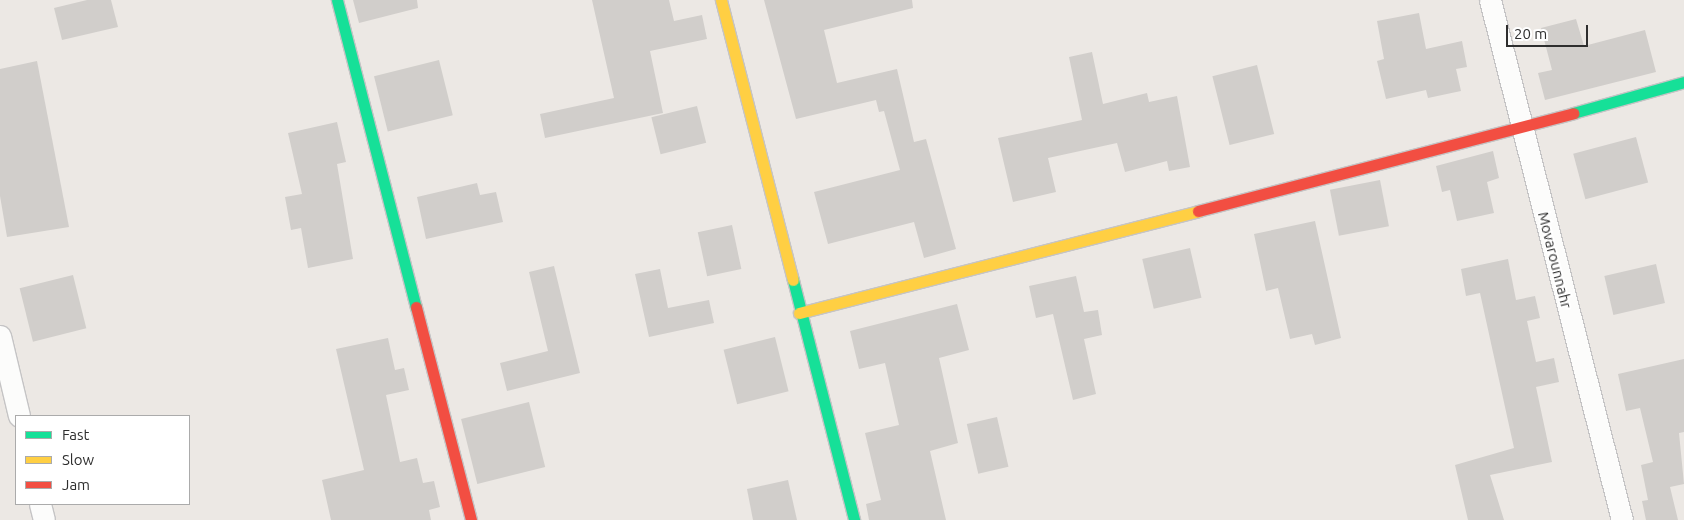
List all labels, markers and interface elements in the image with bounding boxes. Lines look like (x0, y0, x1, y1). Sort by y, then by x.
scale bar (1509, 15, 1592, 47)
text: 20 m (1514, 25, 1547, 42)
street label: Movarounnahr (1534, 210, 1576, 310)
legend (15, 415, 190, 505)
text: Fast (62, 426, 89, 443)
text: Slow (62, 451, 94, 468)
text: Jam (62, 476, 90, 493)

